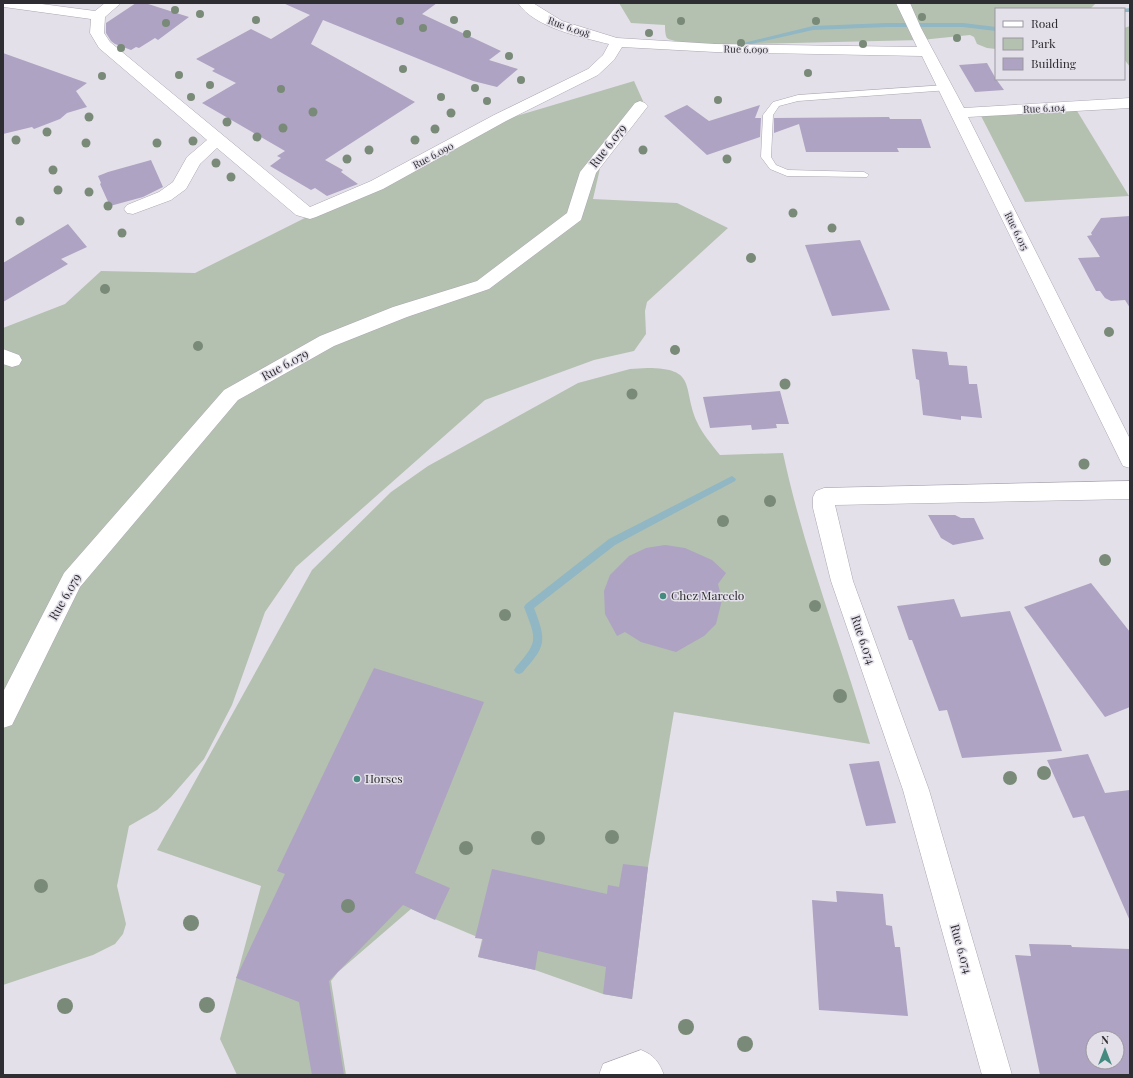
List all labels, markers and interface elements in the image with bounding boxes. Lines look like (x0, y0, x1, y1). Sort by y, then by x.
legend (995, 8, 1125, 80)
street label: Rue 6.098 (546, 13, 592, 41)
text: Road (1031, 15, 1058, 31)
text: Park (1031, 35, 1056, 51)
street label: Rue 6.090 (724, 42, 768, 56)
text: Building (1031, 55, 1077, 71)
street label: Rue 6.104 (1023, 100, 1065, 116)
street label: Rue 6.079 (585, 120, 629, 170)
street label: Rue 6.090 (410, 138, 456, 172)
street label: Rue 6.015 (1002, 209, 1032, 253)
street label: Rue 6.079 (258, 345, 311, 384)
street label: Rue 6.079 (44, 570, 84, 623)
place label: Chez Marcelo (671, 587, 745, 603)
marker: Chez Marcelo (658, 591, 668, 601)
street label: Rue 6.074 (848, 613, 880, 666)
place label: Horses (365, 770, 403, 786)
marker: Horses (352, 774, 362, 784)
street label: Rue 6.074 (947, 922, 977, 975)
north arrow (1085, 1030, 1125, 1070)
text: N (1101, 1032, 1109, 1047)

